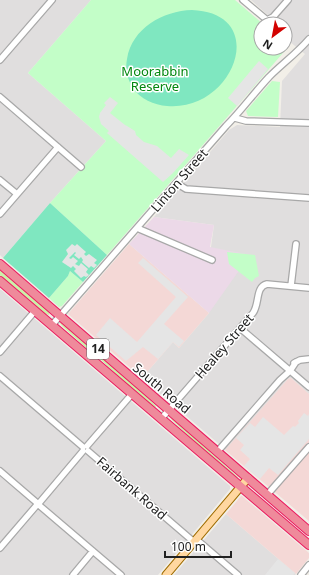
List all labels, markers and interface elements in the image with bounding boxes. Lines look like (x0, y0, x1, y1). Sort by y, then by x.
north arrow (253, 16, 293, 56)
text: N (260, 36, 275, 54)
park label: Moorabbin Reserve (121, 62, 189, 95)
street label: Linton Street (146, 144, 212, 216)
street label: Healey Street (191, 309, 258, 382)
road number: 14 (87, 339, 109, 359)
street label: South Road (129, 358, 195, 418)
street label: Fairbank Road (93, 452, 171, 524)
scale bar (165, 533, 231, 559)
text: 100 m (171, 538, 206, 555)

